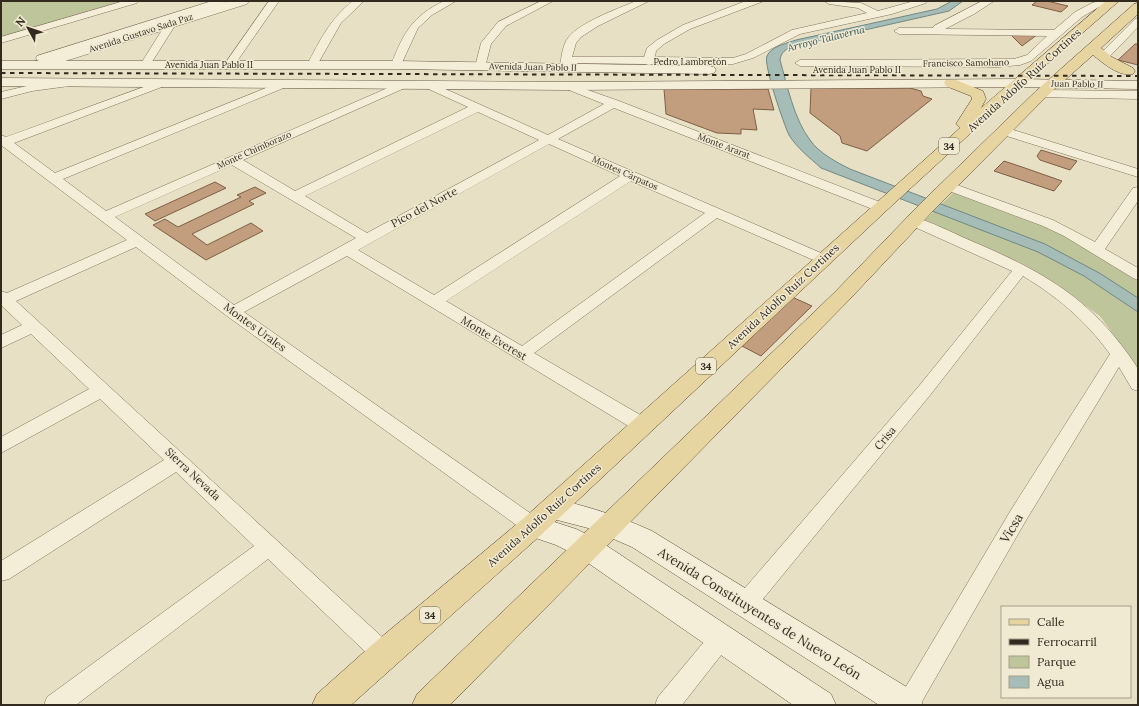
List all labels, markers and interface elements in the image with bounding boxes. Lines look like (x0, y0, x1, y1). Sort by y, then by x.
north arrow (8, 8, 48, 48)
street label: Avenida Gustavo Sada Paz (87, 10, 195, 55)
text: N (12, 13, 29, 29)
water label: Arroyo Talaverna (785, 22, 867, 55)
street label: Avenida Adolfo Ruíz Cortines (964, 25, 1084, 135)
street label: Pedro Lambretón (653, 56, 727, 67)
street label: Francisco Samohano (923, 56, 1009, 69)
street label: Avenida Juan Pablo II (164, 59, 253, 70)
street label: Avenida Juan Pablo II (488, 60, 577, 73)
street label: Avenida Juan Pablo II (812, 64, 901, 75)
street label: Juan Pablo II (1050, 78, 1103, 89)
street label: Monte Chimborazo (215, 128, 293, 171)
street label: Monte Ararat (696, 130, 753, 161)
road number: 34 (939, 138, 959, 154)
street label: Montes Cárpatos (590, 153, 660, 192)
street label: Pico del Norte (388, 184, 460, 230)
street label: Avenida Adolfo Ruíz Cortines (723, 240, 842, 352)
street label: Montes Urales (221, 300, 289, 354)
street label: Monte Everest (459, 313, 530, 364)
road number: 34 (696, 358, 716, 374)
street label: Crisa (871, 423, 899, 453)
street label: Sierra Nevada (162, 445, 224, 503)
street label: Avenida Adolfo Ruíz Cortines (484, 460, 604, 570)
street label: Vicsa (995, 510, 1027, 547)
street label: Avenida Constituyentes de Nuevo León (654, 543, 865, 683)
legend (1001, 606, 1131, 698)
road number: 34 (420, 607, 440, 623)
text: Calle (1037, 614, 1065, 629)
text: Ferrocarril (1037, 634, 1097, 649)
text: Parque (1037, 654, 1077, 669)
text: Agua (1036, 674, 1065, 689)

